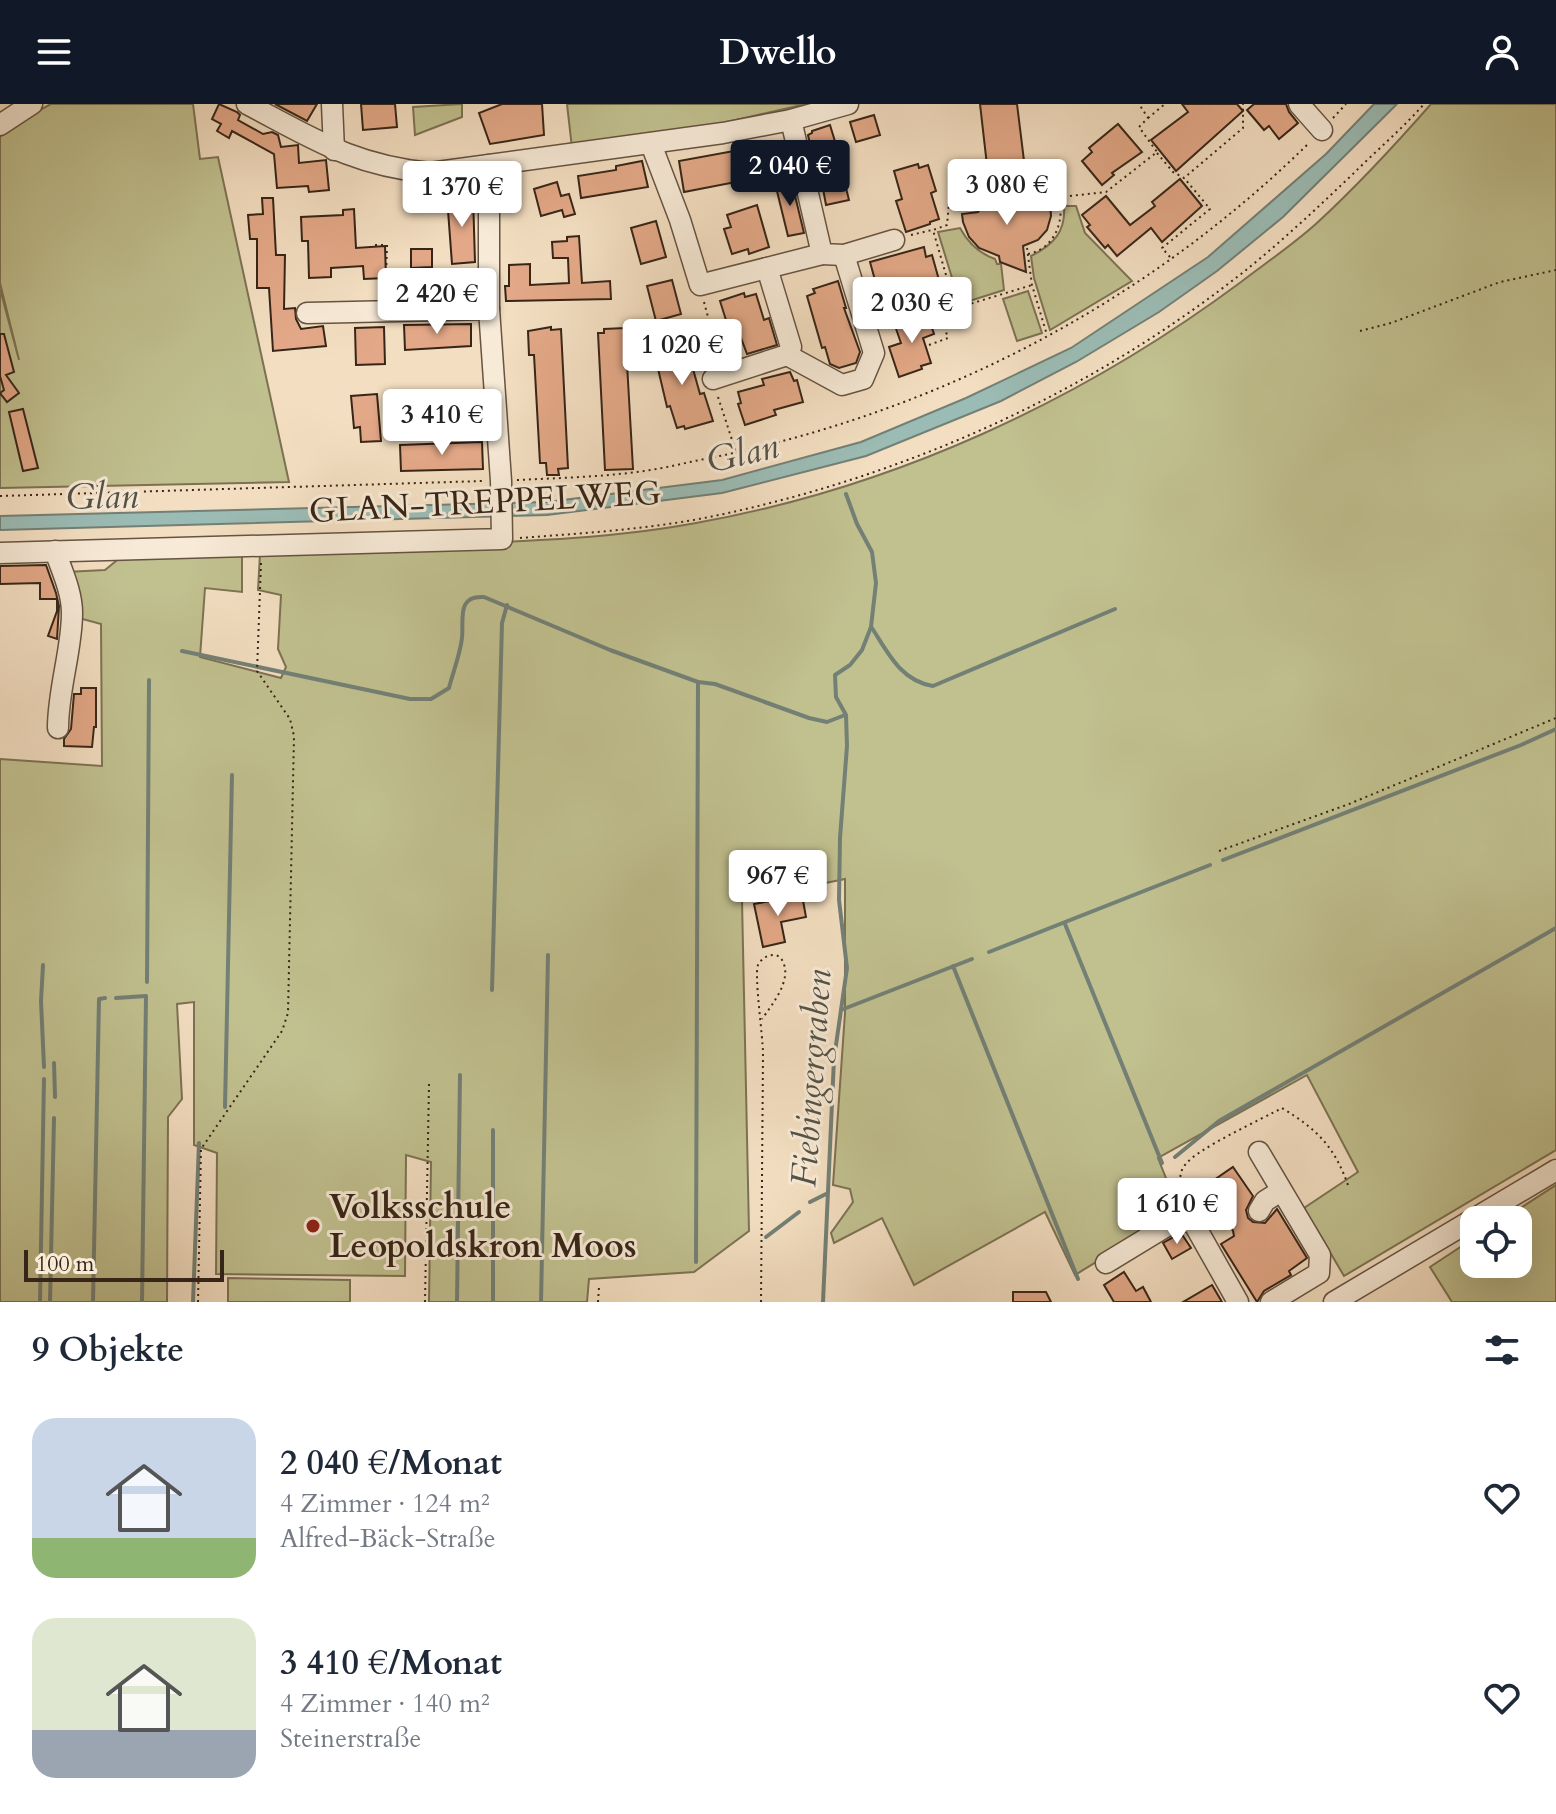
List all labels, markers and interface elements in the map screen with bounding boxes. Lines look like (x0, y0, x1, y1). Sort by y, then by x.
text: Dwello (719, 28, 837, 77)
icon: menu (32, 30, 76, 74)
icon: person (1480, 30, 1524, 74)
pin: 2 040 € (716, 140, 864, 208)
text: 2 040 € (749, 148, 831, 183)
pin: 3 080 € (933, 159, 1081, 227)
pin: 1 370 € (388, 161, 536, 229)
text: 3 080 € (966, 167, 1048, 202)
text: 1 370 € (421, 169, 503, 204)
pin: 2 420 € (363, 268, 511, 336)
text: 2 420 € (396, 276, 478, 311)
pin: 2 030 € (838, 277, 986, 345)
text: 2 030 € (871, 285, 953, 320)
pin: 1 020 € (608, 319, 756, 387)
text: 1 020 € (641, 327, 723, 362)
pin: 3 410 € (368, 389, 516, 457)
text: 3 410 € (401, 397, 483, 432)
water label: Glan (702, 421, 783, 485)
street label: GLAN-TREPPELWEG (308, 470, 662, 534)
water label: Glan (66, 471, 139, 522)
pin: 967 € (722, 850, 834, 918)
text: 967 € (747, 858, 809, 893)
water label: Fiebingergraben (779, 967, 844, 1188)
pin: 1 610 € (1103, 1178, 1251, 1246)
place label: Volksschule Leopoldskron Moos (329, 1184, 637, 1269)
text: 1 610 € (1136, 1186, 1218, 1221)
map controls (1460, 1206, 1532, 1278)
button: locate (1460, 1206, 1532, 1278)
marker: Volksschule Leopoldskron Moos (304, 1217, 322, 1235)
scale bar (24, 1246, 224, 1282)
text: 100 m (36, 1249, 94, 1279)
text: 9 Objekte (32, 1327, 184, 1373)
icon: filters (1480, 1328, 1524, 1372)
text: 2 040 €/Monat (280, 1440, 502, 1486)
icon: home (96, 1450, 192, 1546)
icon: heart (1480, 1476, 1524, 1520)
text: 4 Zimmer · 124 m² (280, 1486, 490, 1521)
text: Alfred-Bäck-Straße (280, 1521, 496, 1556)
text: 3 410 €/Monat (280, 1640, 502, 1686)
icon: home (96, 1650, 192, 1746)
icon: heart (1480, 1676, 1524, 1720)
text: 4 Zimmer · 140 m² (280, 1686, 490, 1721)
text: Steinerstraße (280, 1721, 421, 1756)

